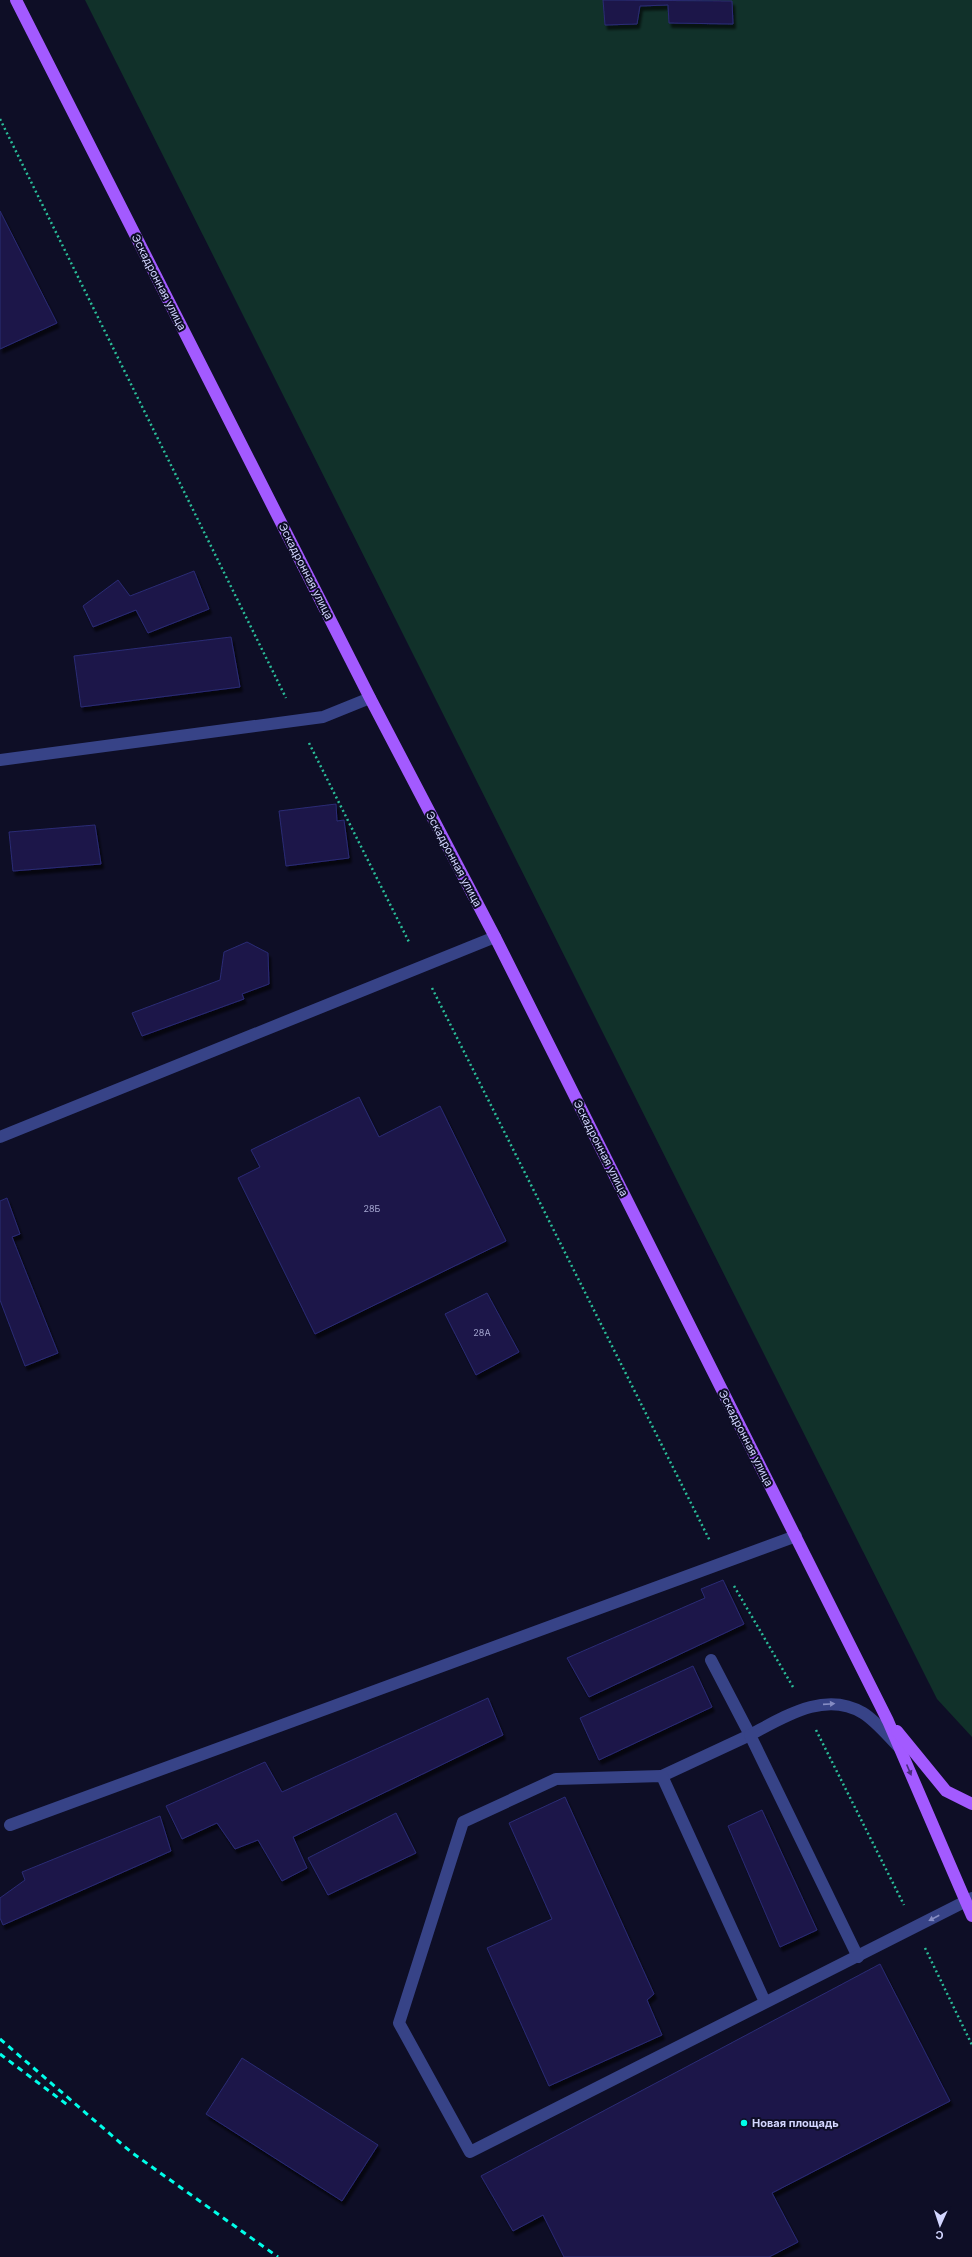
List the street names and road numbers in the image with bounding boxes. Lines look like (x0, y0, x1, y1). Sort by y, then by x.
street label: Эскадронная улица (129, 231, 189, 333)
street label: Эскадронная улица (276, 520, 336, 622)
street label: Эскадронная улица (423, 809, 485, 909)
street label: Эскадронная улица (571, 1097, 631, 1199)
street label: Эскадронная улица (716, 1387, 776, 1489)

